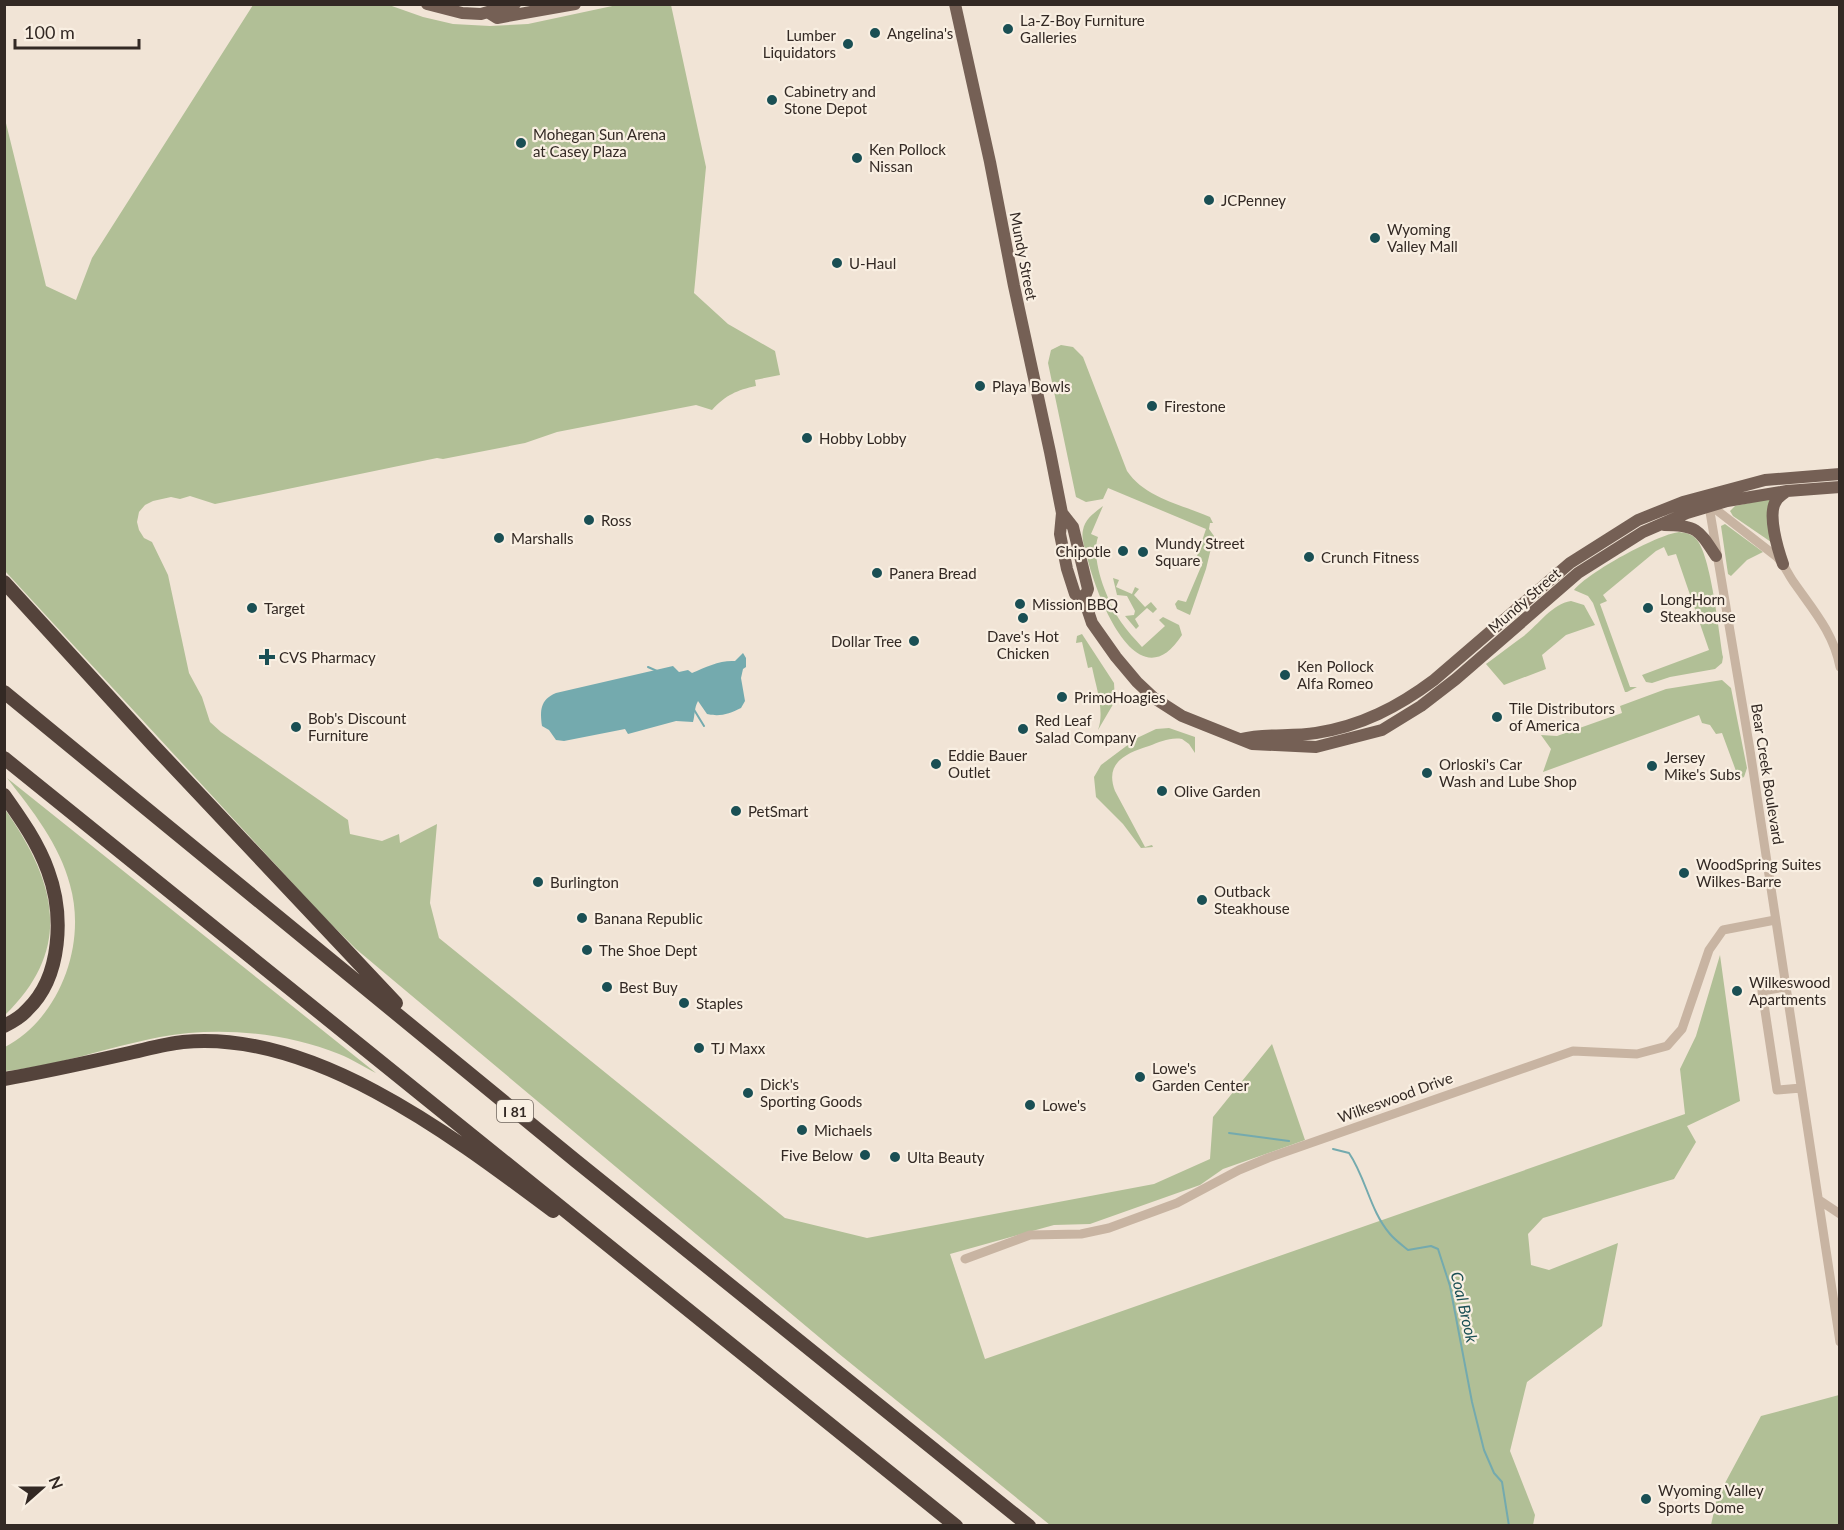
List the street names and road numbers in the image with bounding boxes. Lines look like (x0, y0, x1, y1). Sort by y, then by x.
street label: Mundy Street (1007, 210, 1042, 302)
street label: Mundy Street (1484, 563, 1564, 636)
street label: Bear Creek Boulevard (1748, 702, 1788, 846)
street label: Wilkeswood Drive (1335, 1068, 1455, 1126)
road number: I 81 (497, 1100, 533, 1122)

